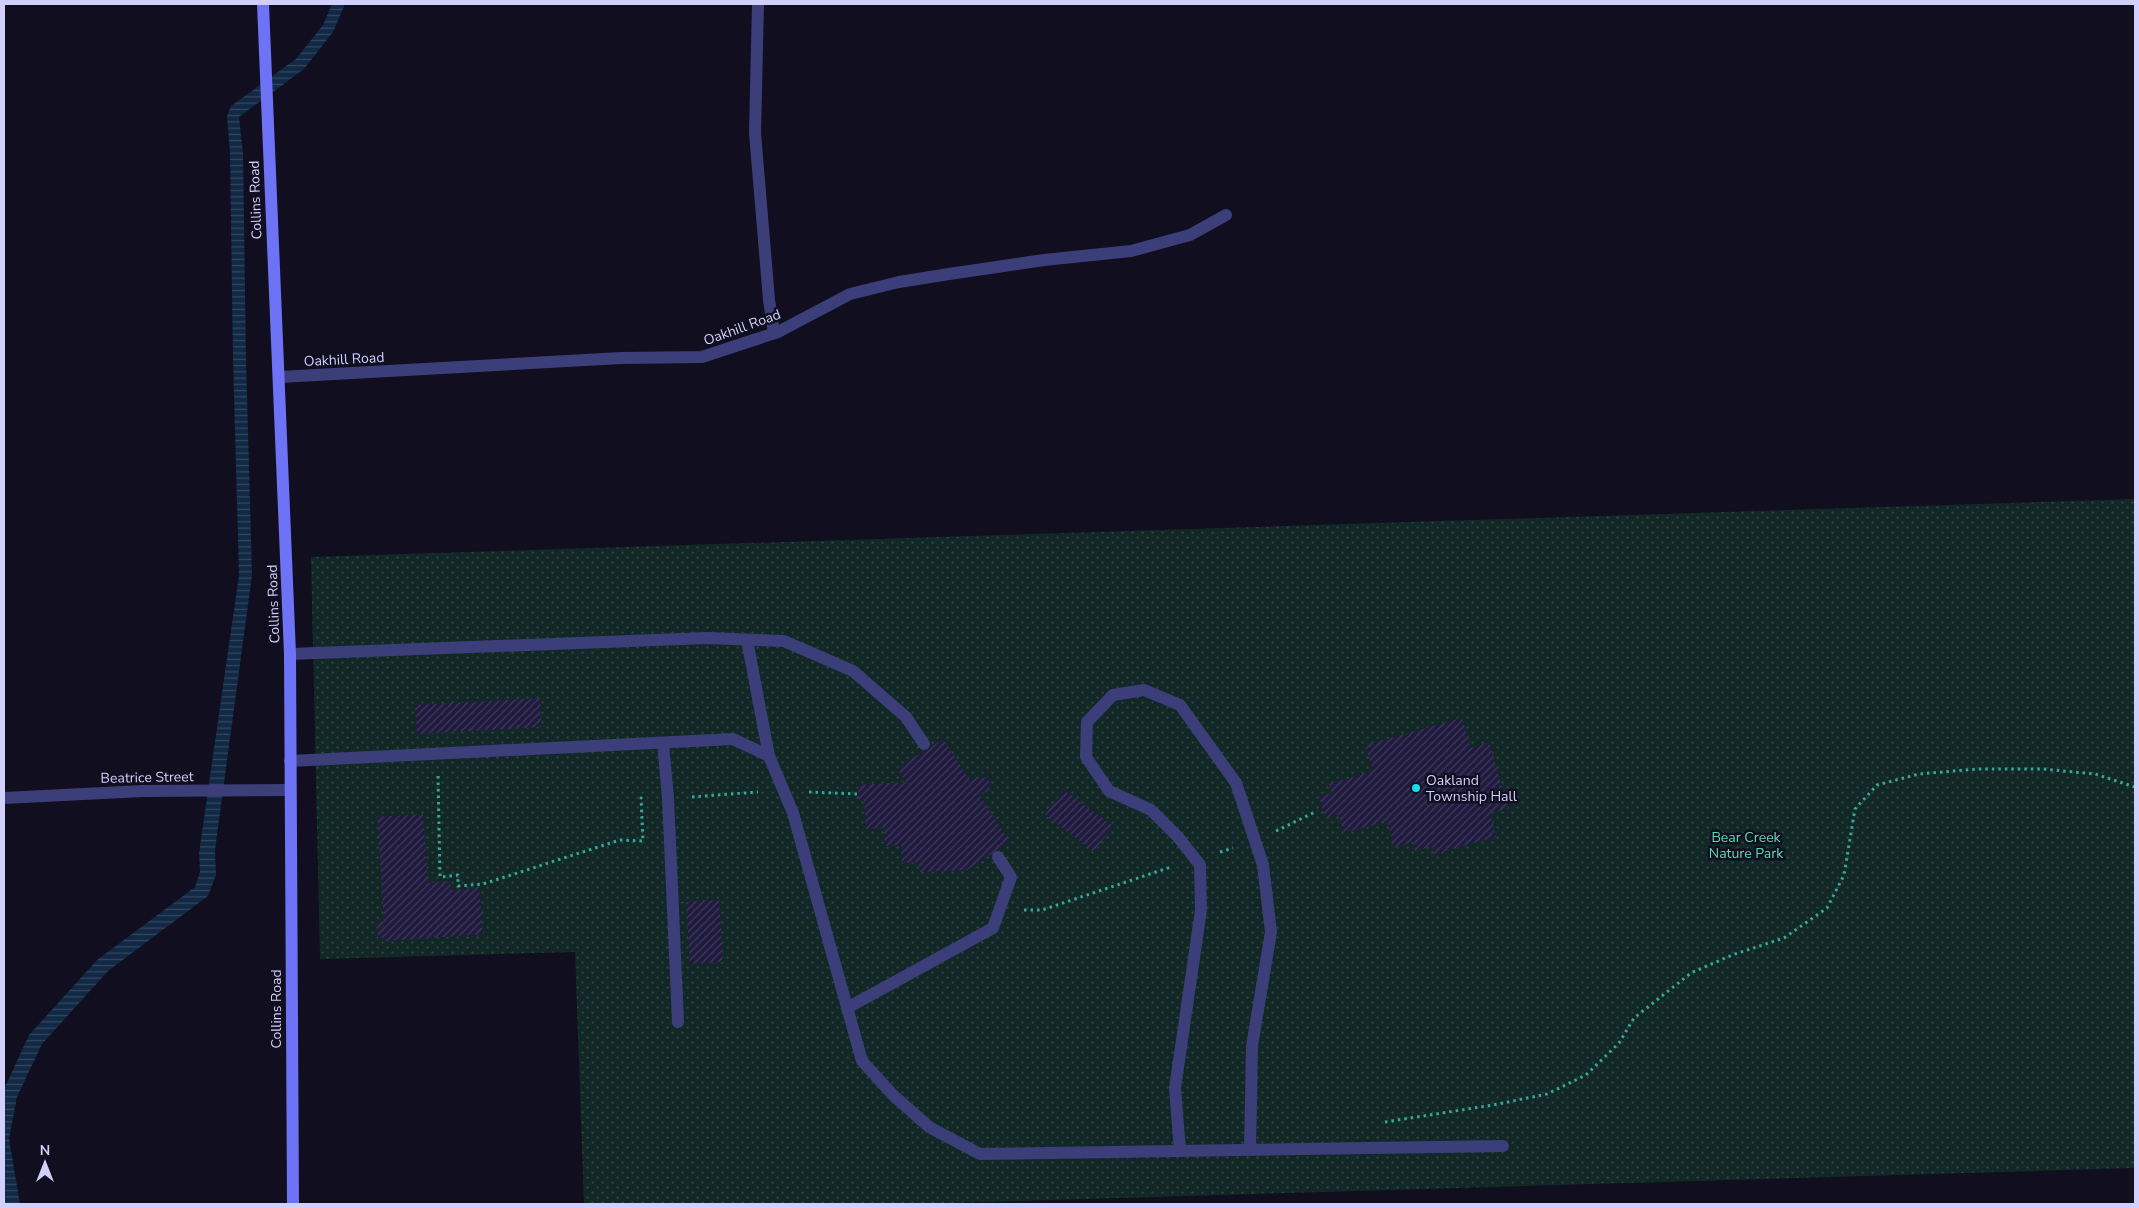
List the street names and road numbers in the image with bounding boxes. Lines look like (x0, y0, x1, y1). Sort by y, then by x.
street label: Collins Road (245, 160, 266, 240)
street label: Oakhill Road (701, 305, 783, 350)
street label: Oakhill Road (303, 348, 385, 371)
street label: Collins Road (263, 564, 284, 644)
street label: Beatrice Street (100, 767, 194, 788)
street label: Collins Road (267, 969, 286, 1049)

